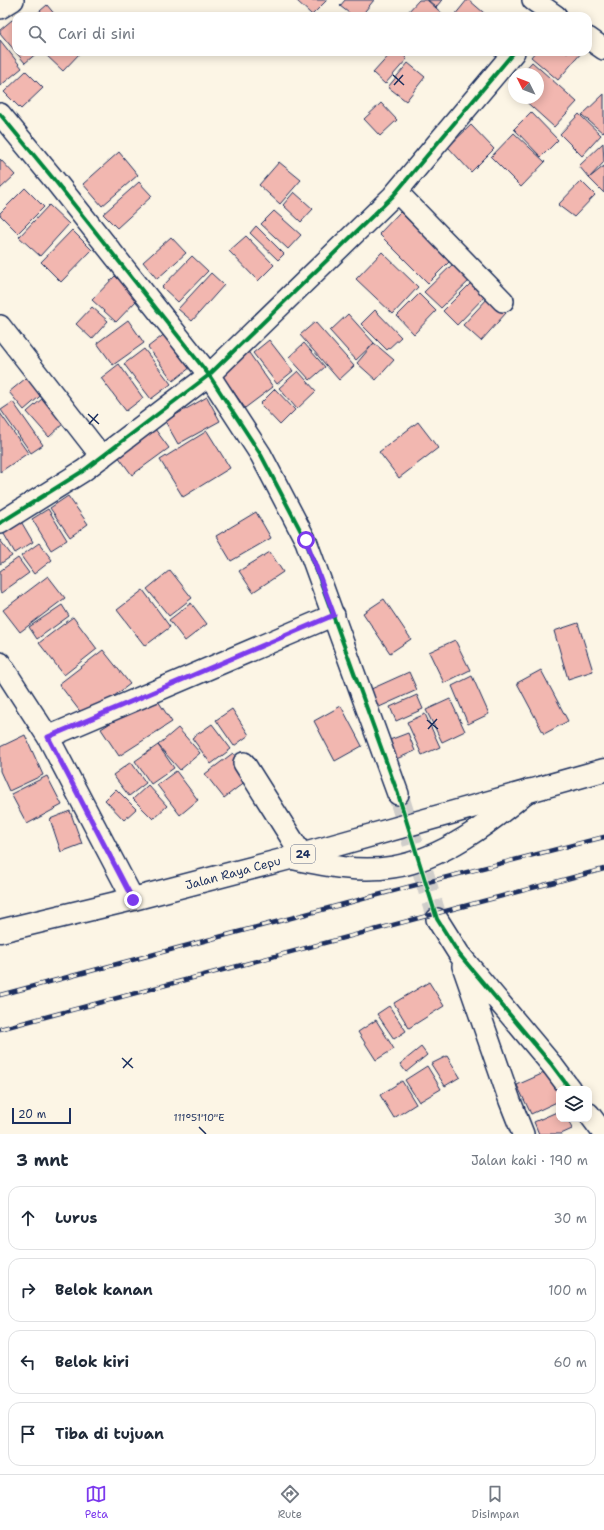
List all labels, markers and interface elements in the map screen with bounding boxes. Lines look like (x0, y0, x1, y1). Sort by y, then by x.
search box (12, 12, 592, 56)
icon: search (26, 23, 48, 45)
text: Cari di sini (58, 24, 135, 44)
north arrow (508, 68, 544, 104)
route start (297, 531, 315, 549)
road number: 24 (291, 845, 315, 863)
street label: Jalan Raya Cepu (184, 853, 283, 893)
route end (124, 891, 142, 909)
map controls (556, 1086, 592, 1122)
button: layers (556, 1086, 592, 1122)
scale bar (12, 1106, 71, 1125)
text: 20 m (18, 1107, 46, 1122)
text: 111°51'10"E (174, 1111, 224, 1124)
text: 3 mnt (16, 1149, 69, 1171)
text: Jalan kaki · 190 m (471, 1152, 588, 1169)
icon: ahead (17, 1207, 39, 1229)
text: Lurus (55, 1208, 97, 1228)
text: 30 m (553, 1210, 587, 1227)
icon: right (17, 1279, 39, 1301)
text: Belok kanan (55, 1280, 153, 1300)
text: 100 m (548, 1282, 587, 1299)
icon: left (17, 1351, 39, 1373)
text: Belok kiri (55, 1352, 129, 1372)
text: 60 m (554, 1354, 587, 1371)
icon: arrive (17, 1423, 39, 1445)
text: Tiba di tujuan (55, 1424, 164, 1444)
tab: Peta (85, 1483, 108, 1522)
tab: Rute (278, 1483, 302, 1522)
tab: Disimpan (472, 1483, 519, 1522)

